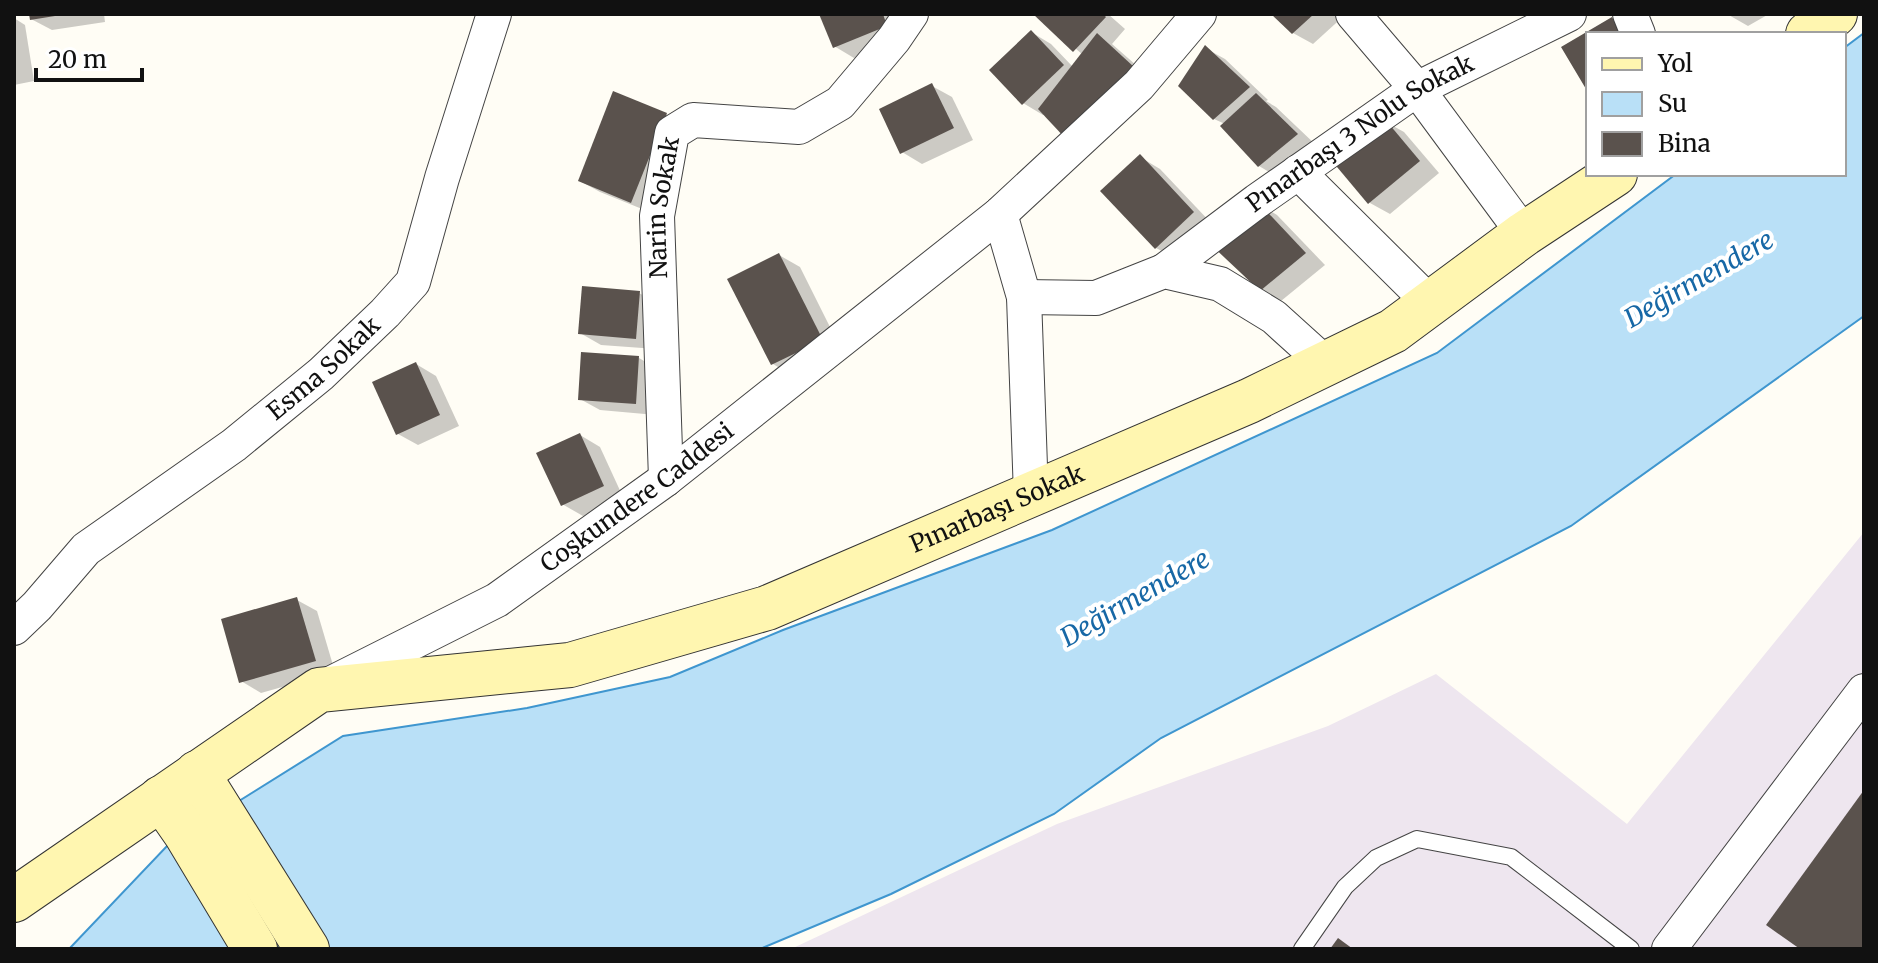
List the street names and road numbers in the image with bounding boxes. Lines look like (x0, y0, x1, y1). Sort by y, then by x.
street label: Pınarbaşı 3 Nolu Sokak (1240, 47, 1479, 219)
street label: Narin Sokak (641, 133, 686, 279)
street label: Esma Sokak (261, 309, 387, 427)
street label: Coşkundere Caddesi (534, 415, 740, 579)
street label: Pınarbaşı Sokak (905, 457, 1089, 560)

